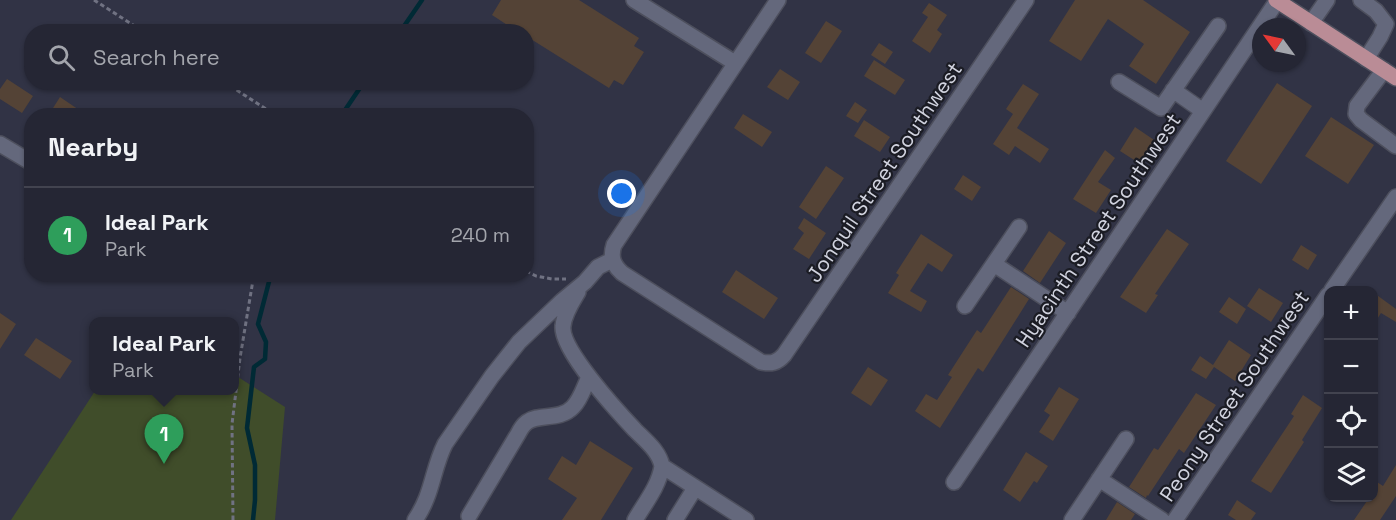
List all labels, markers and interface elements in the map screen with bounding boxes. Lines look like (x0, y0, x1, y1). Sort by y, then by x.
north arrow (1252, 18, 1306, 72)
search box (24, 24, 534, 90)
icon: search (45, 41, 78, 74)
text: Search here (93, 43, 220, 71)
street label: Jonquil Street Southwest (800, 57, 968, 287)
street label: Hyacinth Street Southwest (1009, 108, 1187, 352)
text: Nearby (48, 130, 138, 164)
your location (607, 179, 636, 208)
text: Ideal Park (105, 208, 209, 236)
text: 1 (63, 222, 72, 248)
text: 240 m (451, 222, 510, 248)
text: Park (105, 236, 147, 262)
street label: Peony Street Southwest (1153, 285, 1315, 507)
map controls (1324, 286, 1378, 502)
button: + (1324, 286, 1378, 340)
popup (89, 317, 239, 395)
text: Ideal Park (112, 329, 216, 357)
button: − (1324, 340, 1378, 394)
text: Park (112, 357, 154, 383)
button: locate (1324, 394, 1378, 448)
pin: 1 (144, 414, 184, 464)
button: layers (1324, 448, 1378, 502)

